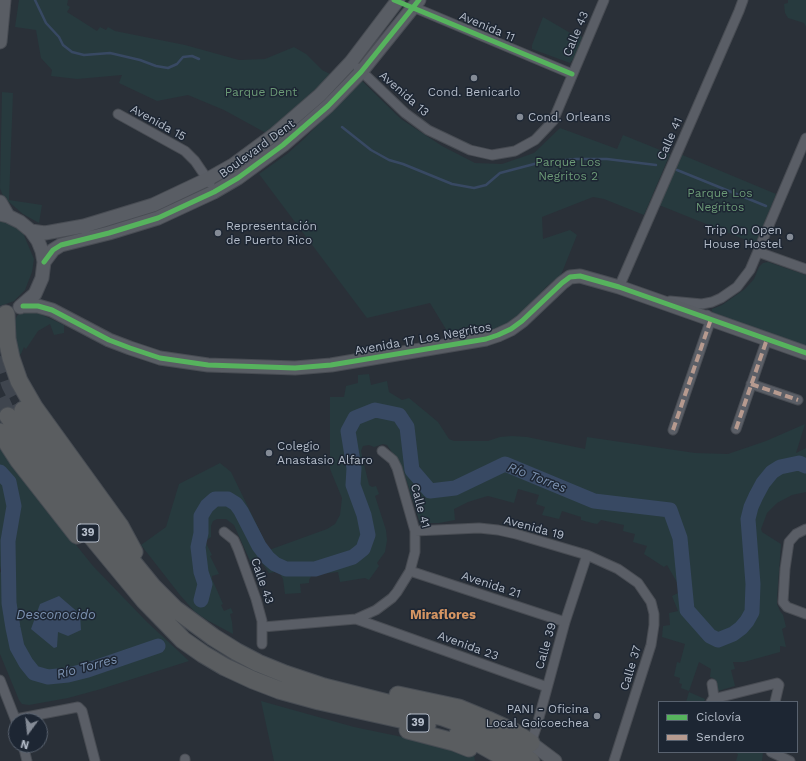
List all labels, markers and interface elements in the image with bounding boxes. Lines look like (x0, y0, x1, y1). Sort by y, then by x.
street label: Avenida 11 (457, 9, 517, 45)
street label: Calle 43 (560, 9, 592, 59)
street label: Avenida 13 (376, 68, 432, 120)
marker: Cond. Benicarlo (469, 73, 479, 83)
park label: Parque Dent (225, 85, 297, 99)
place label: Cond. Benicarlo (428, 85, 520, 99)
street label: Avenida 15 (128, 102, 188, 144)
place label: Cond. Orleans (528, 110, 611, 124)
marker: Cond. Orleans (515, 112, 525, 122)
street label: Calle 41 (654, 115, 686, 163)
street label: Boulevard Dent (216, 117, 298, 181)
park label: Parque Los Negritos 2 (535, 155, 601, 183)
park label: Parque Los Negritos (687, 186, 753, 214)
place label: Representación de Puerto Rico (226, 219, 317, 247)
place label: Trip On Open House Hostel (703, 223, 782, 251)
marker: Representación de Puerto Rico (213, 228, 223, 238)
marker: Trip On Open House Hostel (785, 232, 795, 242)
street label: Avenida 17 Los Negritos (354, 320, 492, 358)
place label: Colegio Anastasio Alfaro (277, 439, 373, 467)
marker: Colegio Anastasio Alfaro (264, 448, 274, 458)
water label: Río Torres (505, 460, 569, 496)
street label: Calle 41 (407, 482, 433, 530)
street label: Avenida 19 (502, 513, 566, 543)
road number: 39 (77, 524, 99, 542)
street label: Calle 43 (247, 556, 277, 606)
street label: Avenida 21 (460, 569, 522, 601)
water label: Desconocido (16, 607, 96, 623)
district label: Miraflores (410, 607, 476, 623)
street label: Calle 39 (532, 621, 560, 671)
street label: Avenida 23 (436, 628, 500, 664)
street label: Calle 37 (617, 644, 645, 692)
water label: Río Torres (55, 651, 119, 683)
legend (658, 701, 798, 753)
place label: PANI - Oficina Local Goicoechea (486, 702, 589, 730)
text: Ciclovía (696, 710, 741, 724)
marker: PANI - Oficina Local Goicoechea (592, 711, 602, 721)
north arrow (8, 713, 48, 753)
road number: 39 (407, 714, 429, 732)
text: Sendero (696, 730, 744, 744)
text: N (19, 737, 31, 751)

